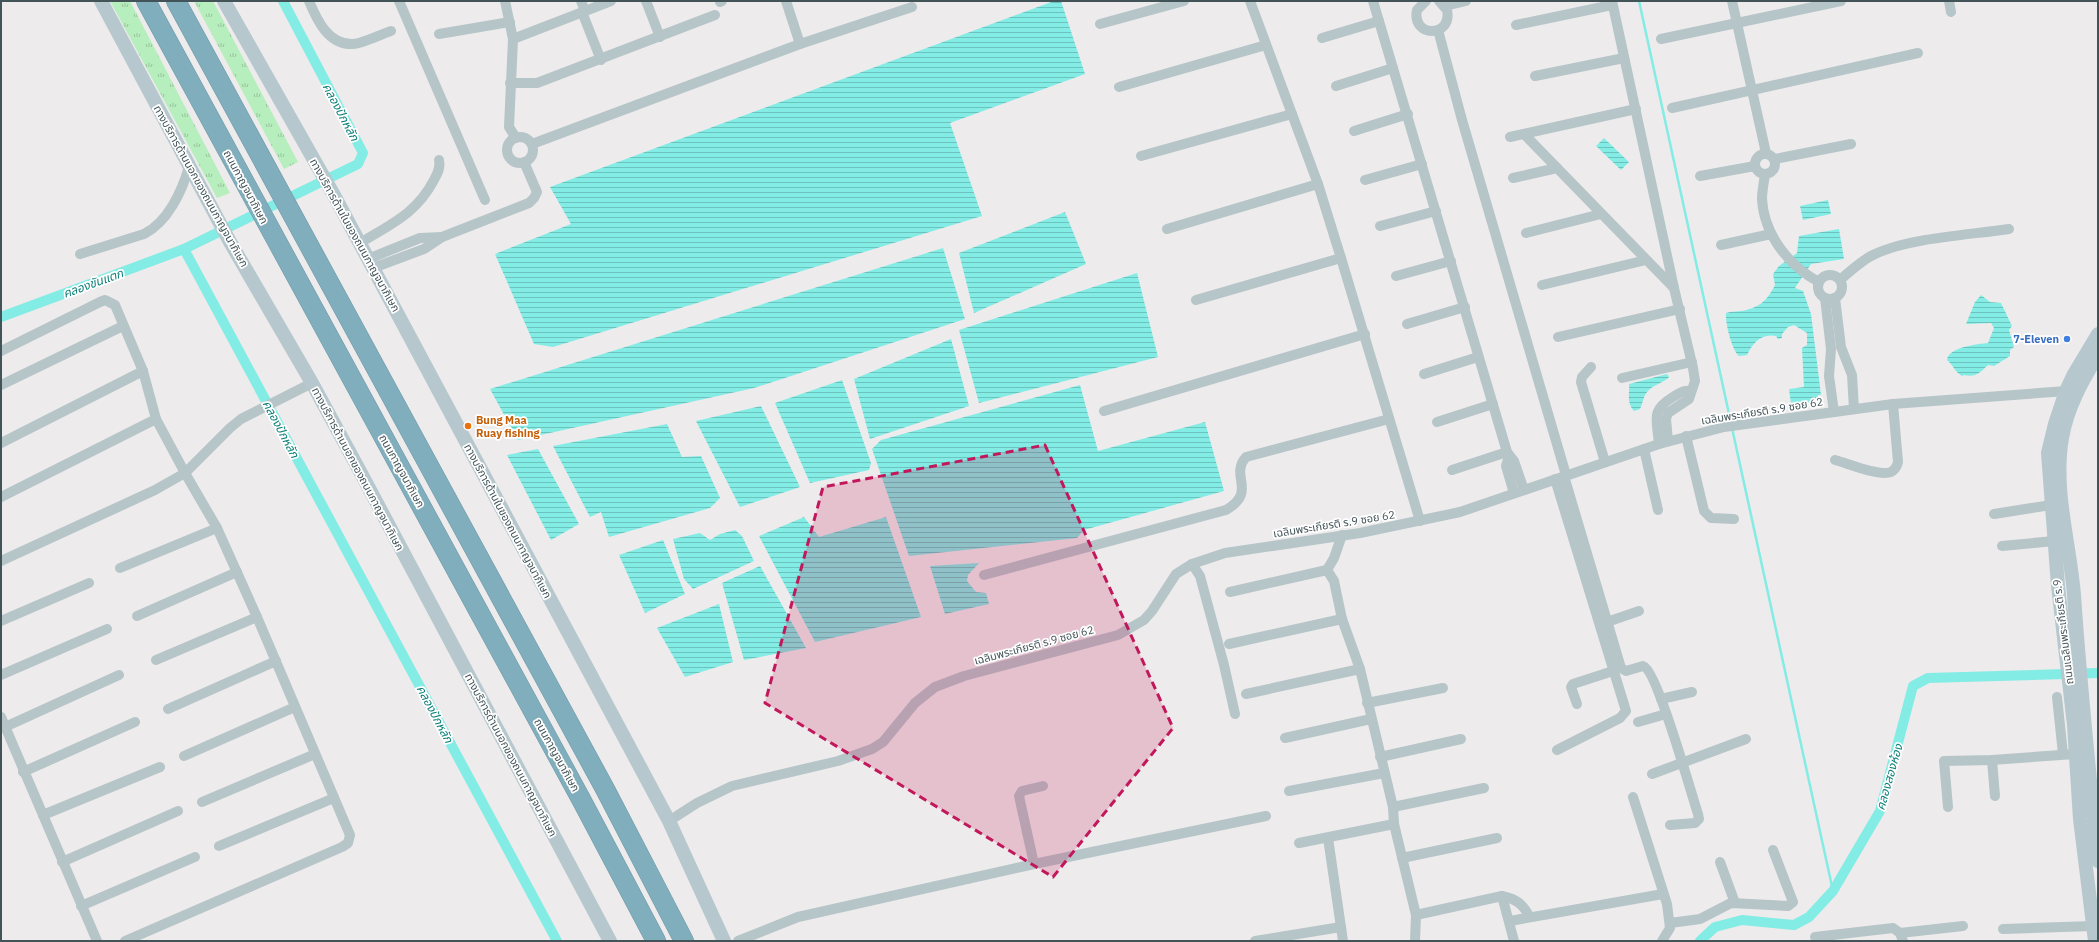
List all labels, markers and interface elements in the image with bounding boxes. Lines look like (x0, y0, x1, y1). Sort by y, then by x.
water label: คลองปักหลัก (320, 81, 363, 144)
street label: ทางบริการด้านนอกของถนนกาญจนาภิเษก (151, 103, 251, 269)
street label: ถนนกาญจนาภิเษก (221, 148, 271, 226)
street label: ทางบริการด้านในของถนนกาญจนาภิเษก (307, 156, 403, 314)
water label: คลองขันแตก (61, 265, 126, 301)
place label: 7-Eleven (2013, 332, 2059, 346)
marker: 7-Eleven (2062, 334, 2072, 344)
street label: ทางบริการด้านนอกของถนนกาญจนาภิเษก (309, 385, 407, 553)
street label: เฉลิมพระเกียรติ ร.9 ซอย 62 (1700, 394, 1824, 428)
water label: คลองปักหลัก (260, 398, 303, 461)
place label: Bung Maa Ruay fishing (476, 413, 541, 440)
marker: Bung Maa Ruay fishing (463, 421, 473, 431)
street label: ถนนกาญจนาภิเษก (376, 432, 428, 510)
street label: ทางบริการด้านในของถนนกาญจนาภิเษก (461, 441, 555, 601)
street label: เฉลิมพระเกียรติ ร.9 ซอย 62 (1272, 507, 1396, 541)
street label: ถนนเฉลิมพระเกียรติ ร.9 (2050, 579, 2076, 685)
street label: เฉลิมพระเกียรติ ร.9 ซอย 62 (973, 622, 1095, 668)
street label: ทางบริการด้านนอกของถนนกาญจนาภิเษก (462, 671, 560, 839)
water label: คลองปักหลัก (414, 683, 457, 746)
street label: ถนนกาญจนาภิเษก (531, 716, 583, 794)
water label: คลองสองห้อง (1872, 742, 1906, 812)

